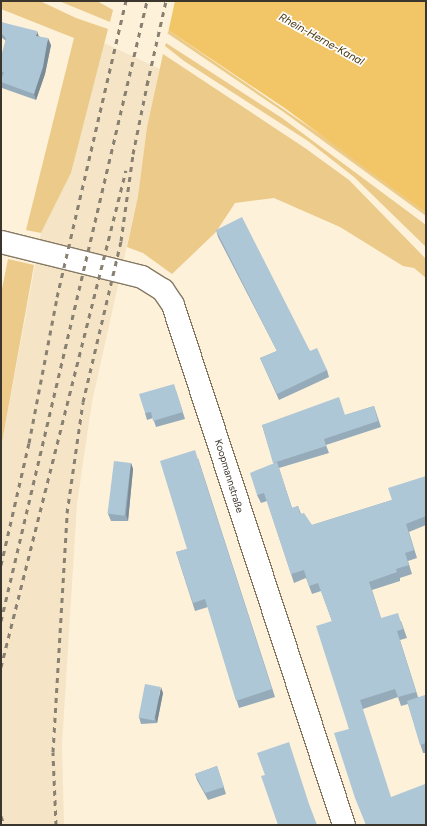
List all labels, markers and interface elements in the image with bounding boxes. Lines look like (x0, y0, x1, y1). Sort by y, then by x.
water label: Rhein-Herne-Kanal (276, 11, 366, 69)
street label: Koopmannstraße (212, 438, 246, 514)

